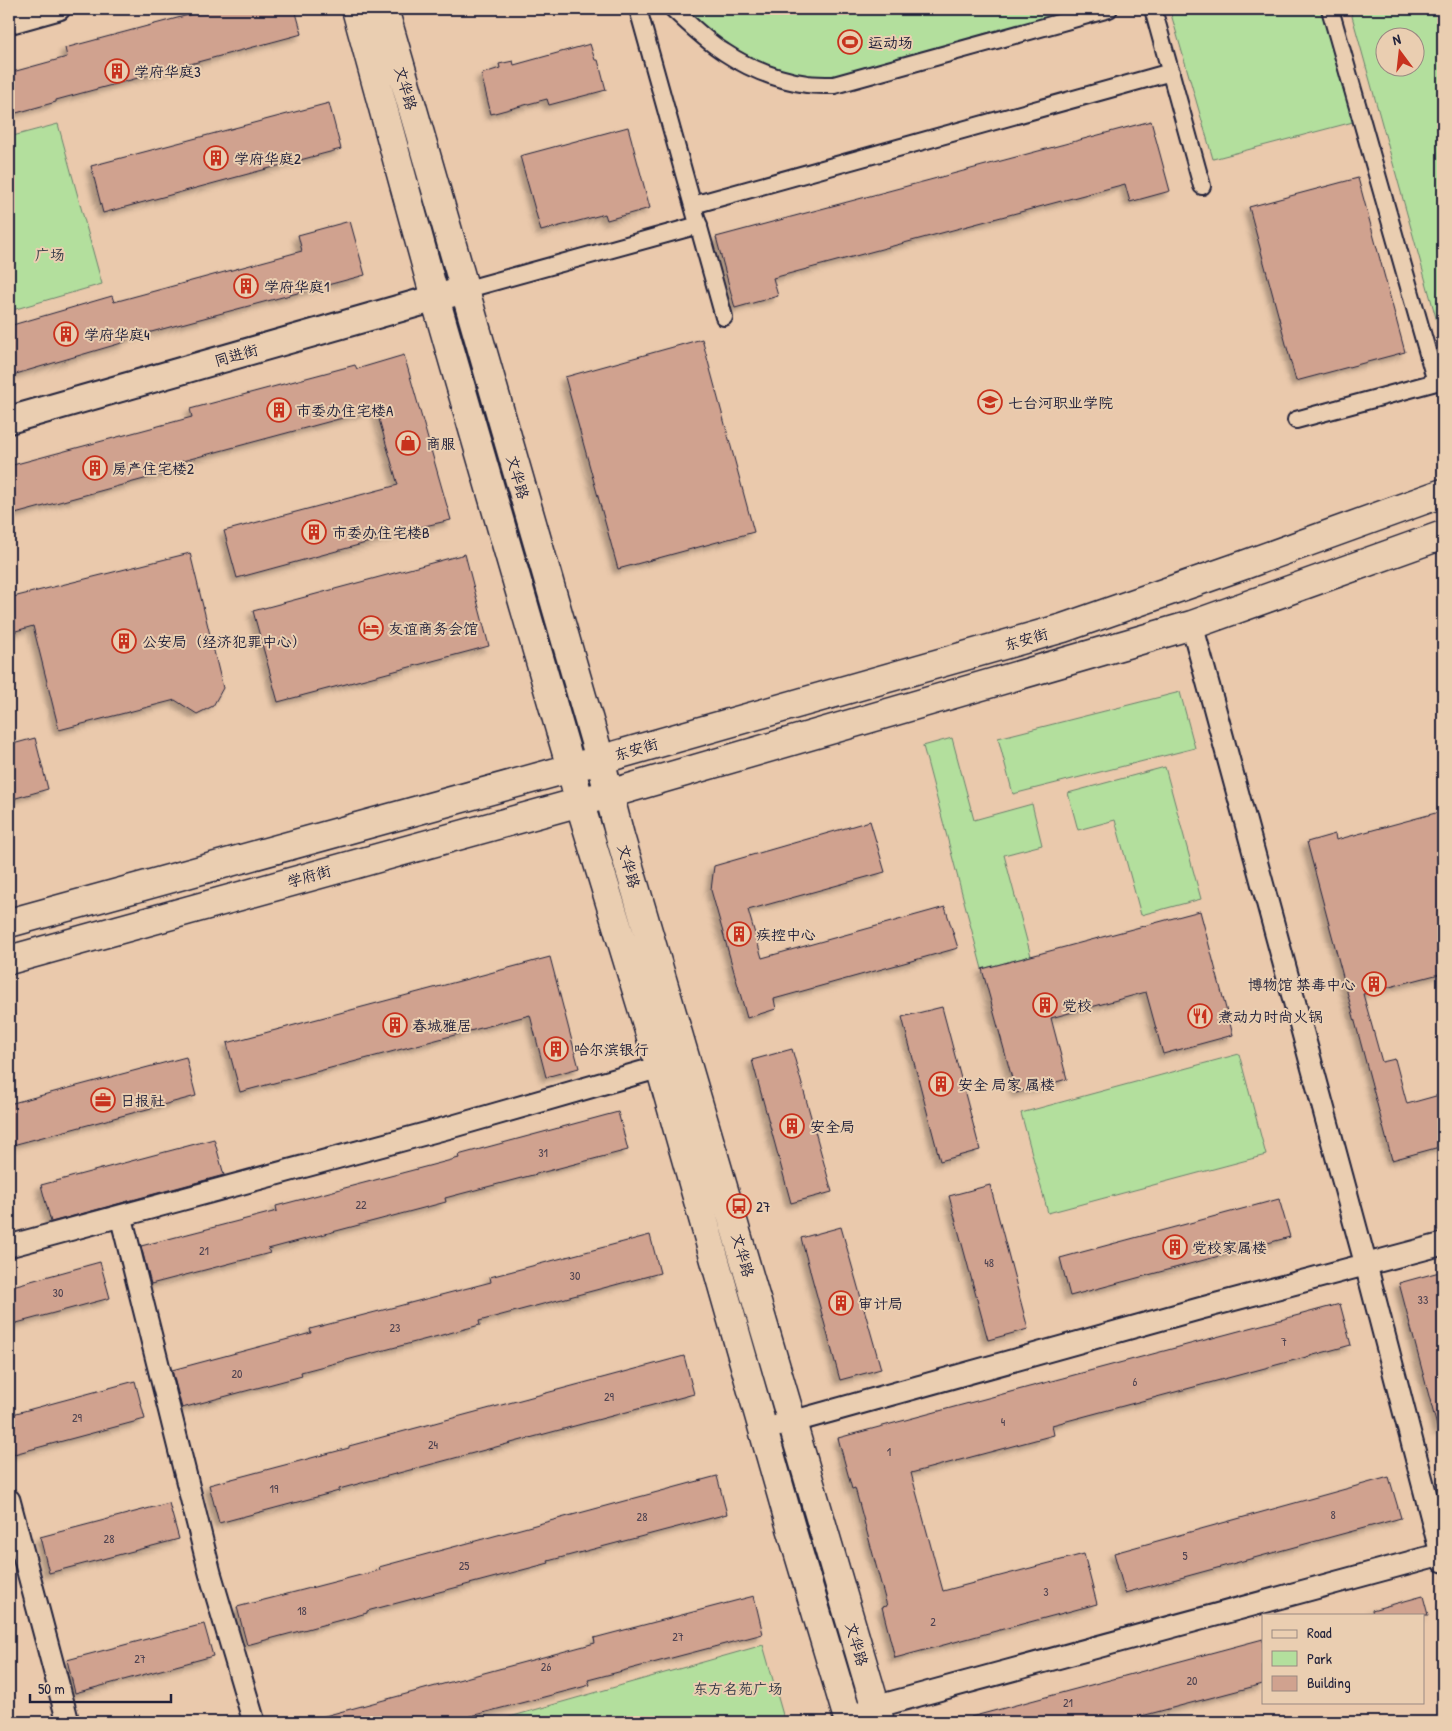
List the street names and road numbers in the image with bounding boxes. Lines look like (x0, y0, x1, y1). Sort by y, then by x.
street label: 文华路 (390, 63, 422, 113)
street label: 同进街 (211, 339, 261, 371)
street label: 文华路 (502, 452, 534, 502)
street label: 东安街 (1001, 623, 1051, 655)
street label: 东安街 (611, 733, 661, 765)
street label: 文华路 (613, 841, 645, 891)
street label: 学府街 (284, 860, 334, 892)
street label: 文华路 (727, 1230, 759, 1280)
street label: 文华路 (841, 1619, 873, 1669)

